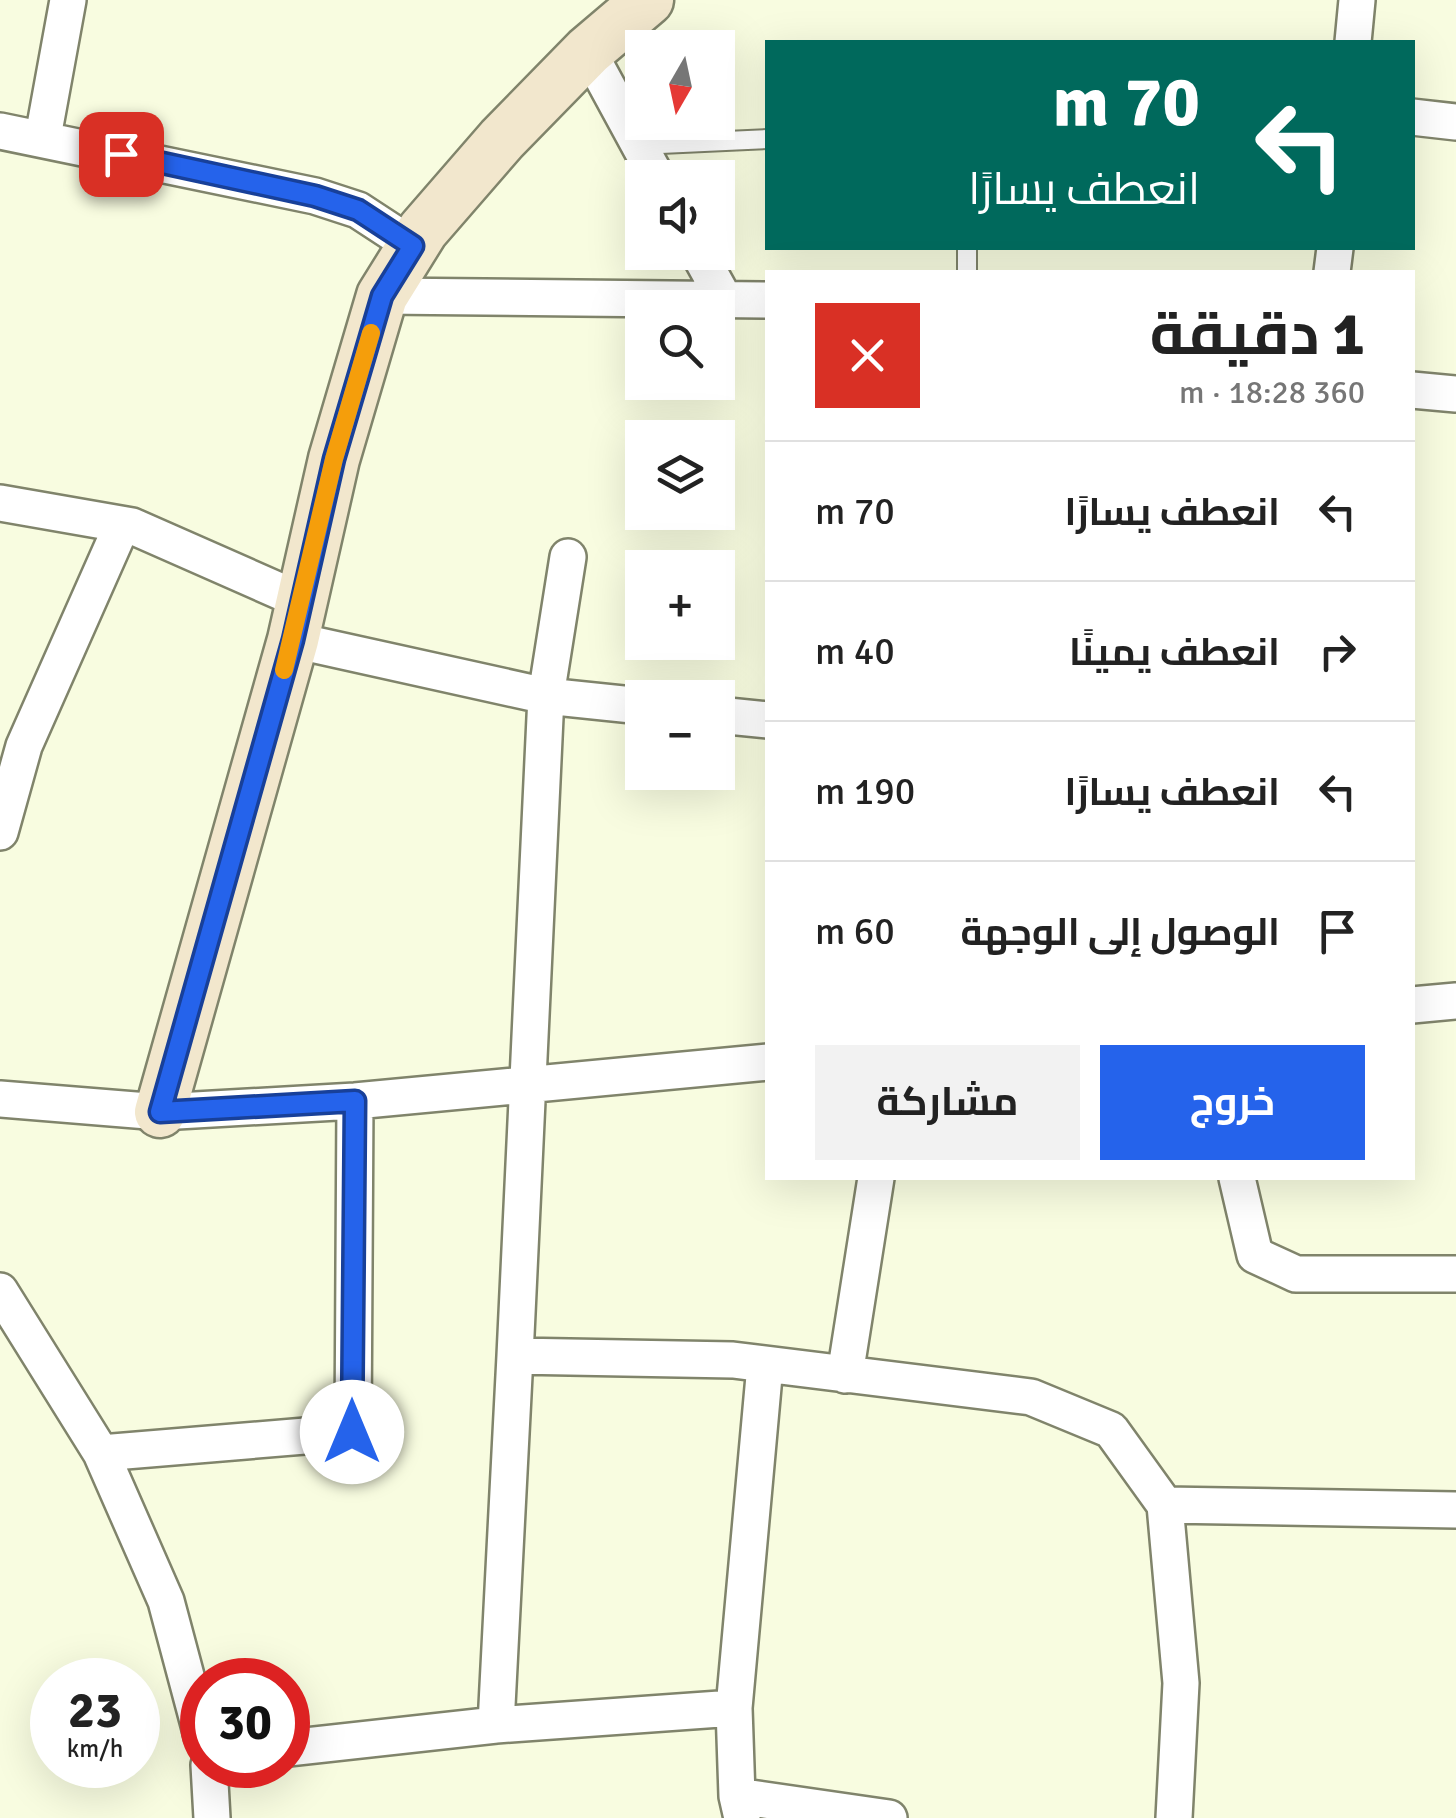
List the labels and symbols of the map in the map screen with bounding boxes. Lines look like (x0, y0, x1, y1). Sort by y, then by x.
north arrow (625, 30, 735, 140)
pin (79, 112, 164, 197)
position arrow (300, 1380, 404, 1484)
speed limit sign: 30 (180, 1658, 310, 1788)

